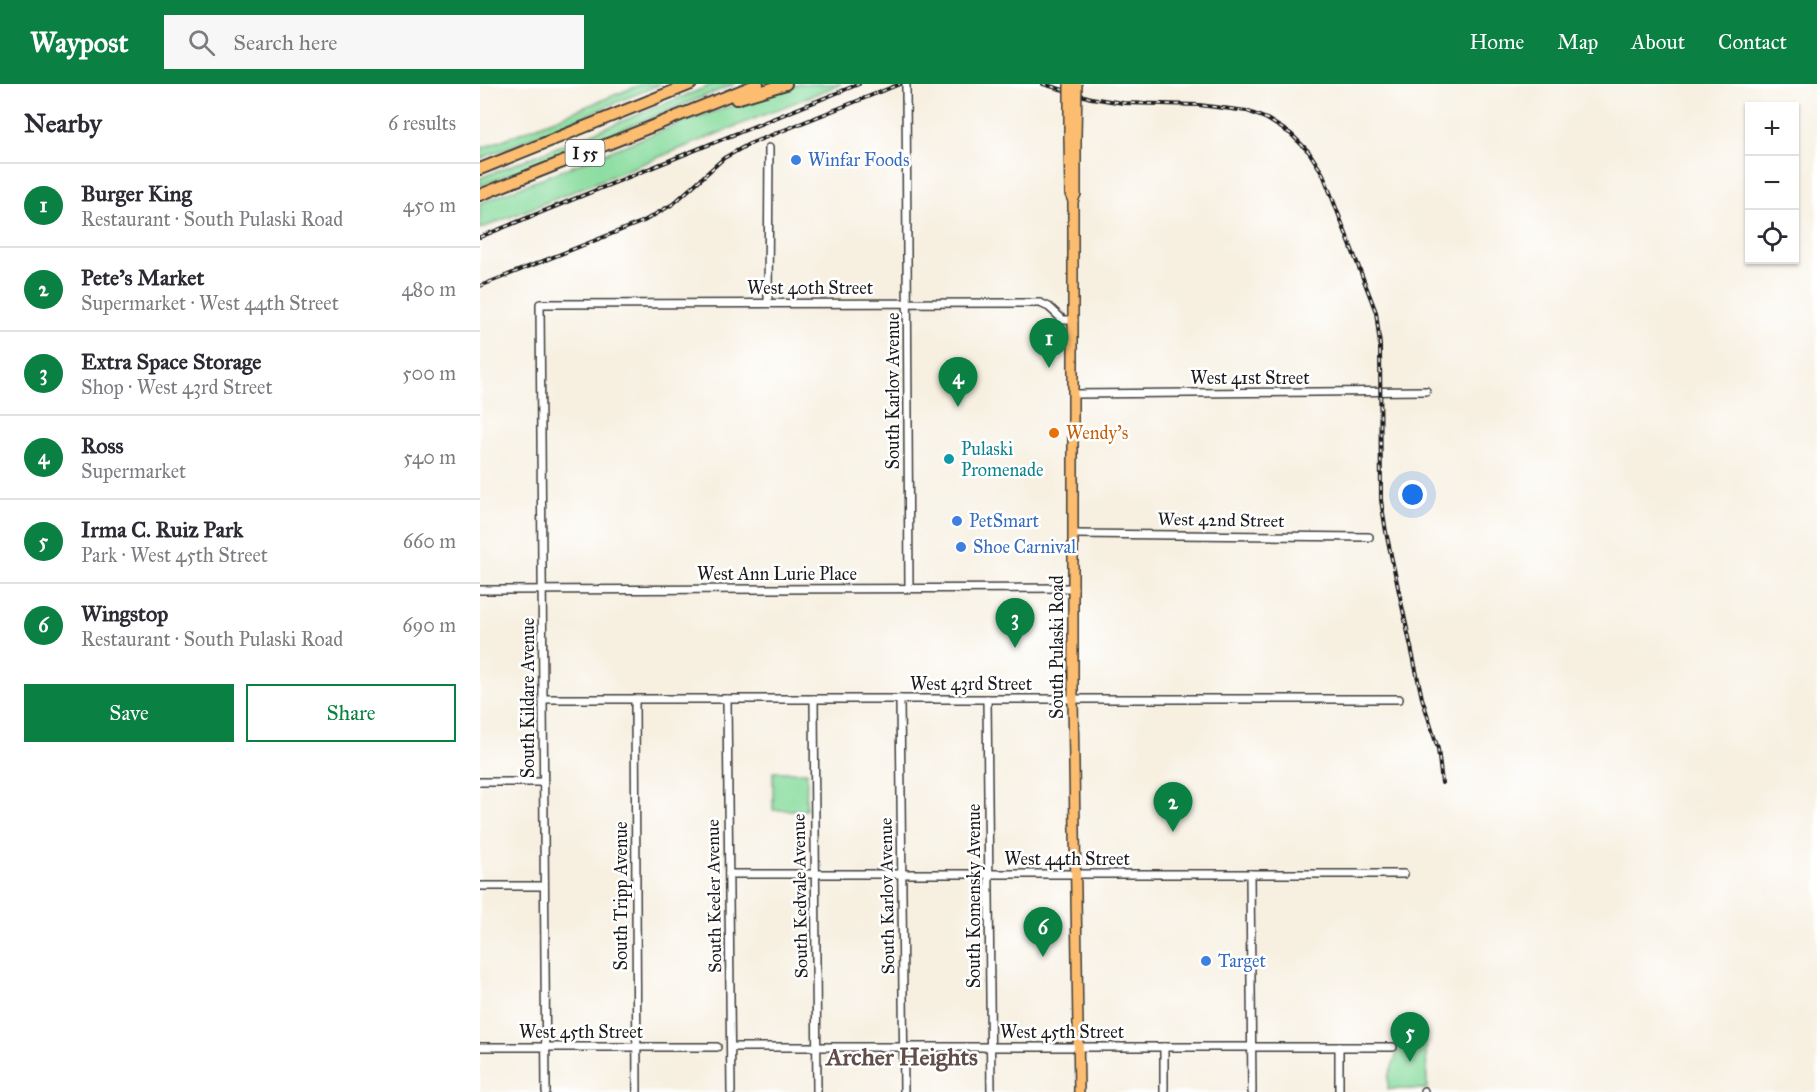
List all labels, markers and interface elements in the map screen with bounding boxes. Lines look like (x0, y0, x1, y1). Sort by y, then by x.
search box (164, 15, 584, 69)
text: Waypost (30, 25, 128, 60)
icon: search (185, 26, 218, 59)
text: Search here (233, 29, 337, 56)
text: Home (1469, 29, 1524, 55)
text: Map (1557, 29, 1598, 55)
text: About (1631, 29, 1685, 55)
text: Contact (1718, 29, 1787, 55)
map controls (1745, 102, 1799, 264)
button: + (1745, 102, 1799, 156)
text: Nearby (24, 107, 102, 139)
text: 6 results (388, 111, 456, 135)
road number: I 55 (566, 140, 604, 166)
place label: Winfar Foods (808, 149, 909, 171)
marker: Winfar Foods (789, 153, 803, 167)
button: − (1745, 156, 1799, 210)
text: Burger King (81, 180, 192, 207)
text: 1 (40, 193, 47, 217)
text: 450 m (403, 193, 456, 217)
text: Restaurant · South Pulaski Road (81, 207, 343, 231)
button: locate (1745, 210, 1799, 264)
text: Pete's Market (81, 264, 204, 291)
text: 2 (39, 277, 48, 301)
text: 480 m (401, 277, 456, 301)
street label: West 40th Street (747, 277, 874, 299)
text: Supermarket · West 44th Street (81, 291, 339, 315)
street label: South Karlov Avenue (882, 313, 904, 469)
pin: 1 (1030, 318, 1068, 368)
text: Extra Space Storage (81, 348, 261, 375)
pin: 4 (938, 358, 978, 407)
text: 3 (40, 361, 48, 385)
text: 500 m (402, 361, 456, 385)
street label: West 41st Street (1190, 367, 1310, 389)
text: Shop · West 43rd Street (81, 375, 273, 399)
place label: Wendy's (1066, 422, 1128, 444)
marker: Wendy's (1047, 426, 1061, 440)
text: Ross (81, 432, 124, 459)
place label: Pulaski Promenade (961, 438, 1043, 481)
text: 4 (38, 445, 49, 469)
text: 540 m (403, 445, 456, 469)
marker: Pulaski Promenade (942, 452, 956, 466)
text: Supermarket (81, 459, 186, 483)
your location (1398, 480, 1427, 509)
street label: West 42nd Street (1157, 508, 1285, 532)
place label: PetSmart (969, 510, 1040, 532)
marker: PetSmart (950, 514, 964, 528)
text: Irma C. Ruiz Park (81, 516, 243, 543)
text: 5 (39, 529, 48, 553)
text: 660 m (403, 529, 456, 553)
place label: Shoe Carnival (973, 536, 1076, 558)
marker: Shoe Carnival (954, 540, 968, 554)
text: Park · West 45th Street (81, 543, 268, 567)
street label: West Ann Lurie Place (697, 563, 857, 585)
street label: South Pulaski Road (1046, 575, 1068, 719)
pin: 3 (996, 598, 1034, 648)
text: Wingstop (81, 600, 168, 627)
text: 6 (38, 613, 49, 637)
text: 690 m (402, 613, 456, 637)
street label: South Kildare Avenue (517, 618, 539, 778)
text: Restaurant · South Pulaski Road (81, 627, 343, 651)
street label: West 43rd Street (910, 673, 1033, 695)
button: Save (24, 684, 234, 742)
button: Share (246, 684, 456, 742)
pin: 2 (1154, 782, 1192, 832)
street label: South Komensky Avenue (963, 804, 985, 988)
street label: South Kedvale Avenue (788, 813, 812, 979)
street label: South Karlov Avenue (875, 817, 899, 975)
street label: South Keeler Avenue (702, 819, 726, 973)
street label: South Tripp Avenue (610, 822, 632, 970)
street label: West 44th Street (1004, 848, 1130, 870)
pin: 6 (1024, 908, 1062, 957)
place label: Target (1218, 950, 1266, 973)
marker: Target (1199, 954, 1213, 968)
pin: 5 (1390, 1012, 1430, 1062)
street label: West 45th Street (519, 1021, 644, 1043)
street label: West 45th Street (1000, 1021, 1125, 1043)
district label: Archer Heights (824, 1042, 978, 1072)

